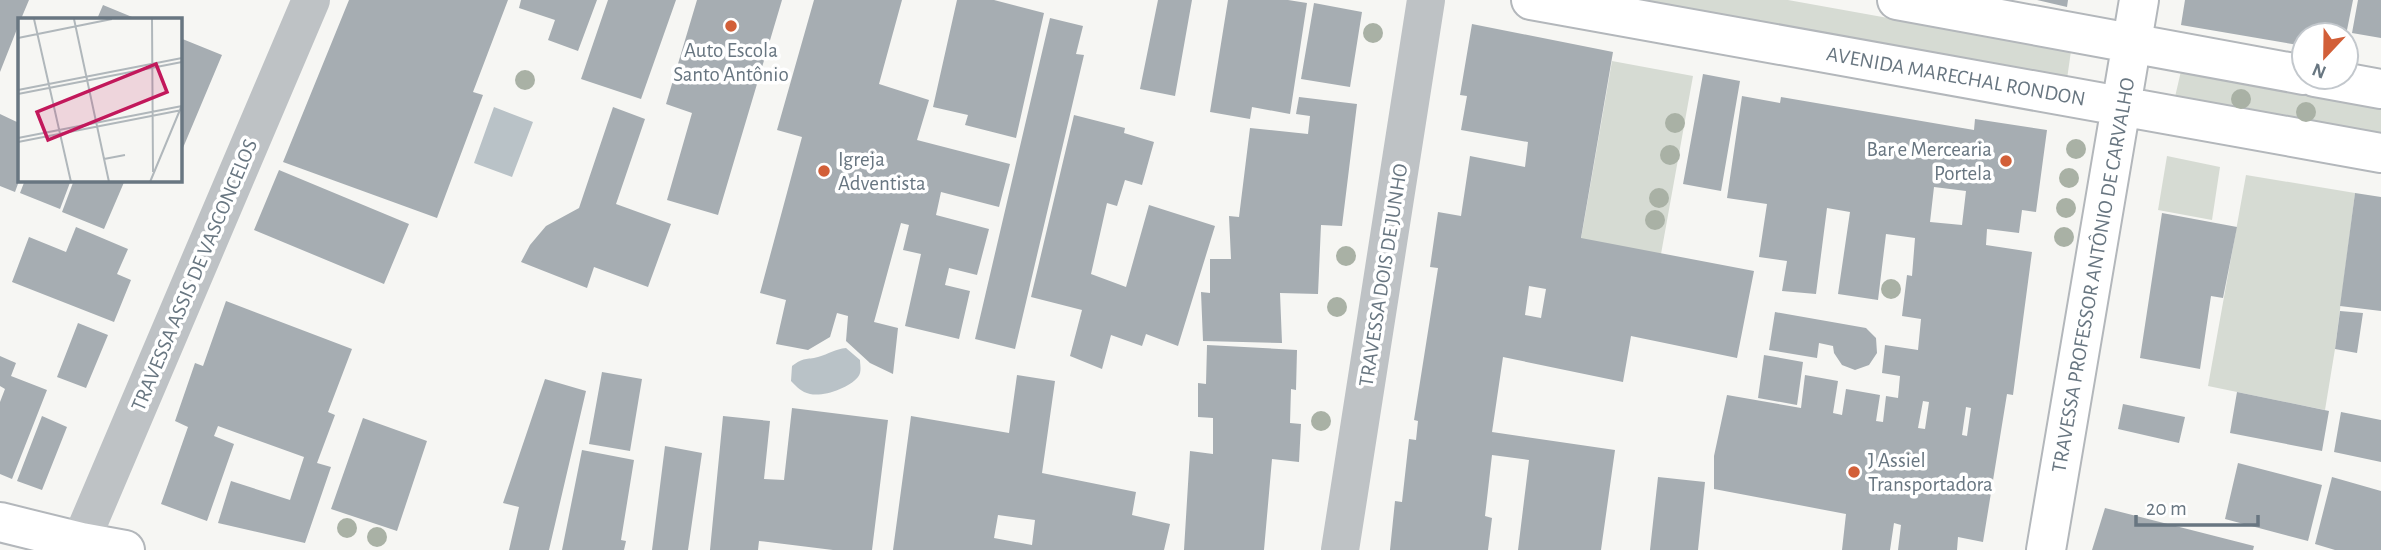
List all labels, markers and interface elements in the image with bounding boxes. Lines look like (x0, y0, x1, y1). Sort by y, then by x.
inset map (18, 18, 182, 182)
marker: Auto Escola Santo Antônio (723, 18, 739, 34)
north arrow (2290, 21, 2360, 91)
place label: Auto Escola Santo Antônio (673, 40, 789, 85)
street label: AVENIDA MARECHAL RONDON (1825, 43, 2087, 110)
text: N (2310, 59, 2329, 82)
street label: TRAVESSA PROFESSOR ANTÔNIO DE CARVALHO (2046, 76, 2139, 474)
street label: TRAVESSA ASSIS DE VASCONCELOS (128, 136, 261, 414)
place label: Bar e Mercearia Portela (1866, 139, 1992, 184)
place label: Igreja Adventista (838, 149, 926, 194)
marker: Bar e Mercearia Portela (1998, 153, 2014, 169)
street label: TRAVESSA DOIS DE JUNHO (1355, 162, 1411, 388)
marker: Igreja Adventista (816, 163, 832, 179)
place label: J Assiel Transportadora (1868, 450, 1993, 495)
marker: J Assiel Transportadora (1846, 464, 1862, 480)
scale bar (2136, 484, 2258, 528)
text: 20 m (2146, 498, 2187, 519)

